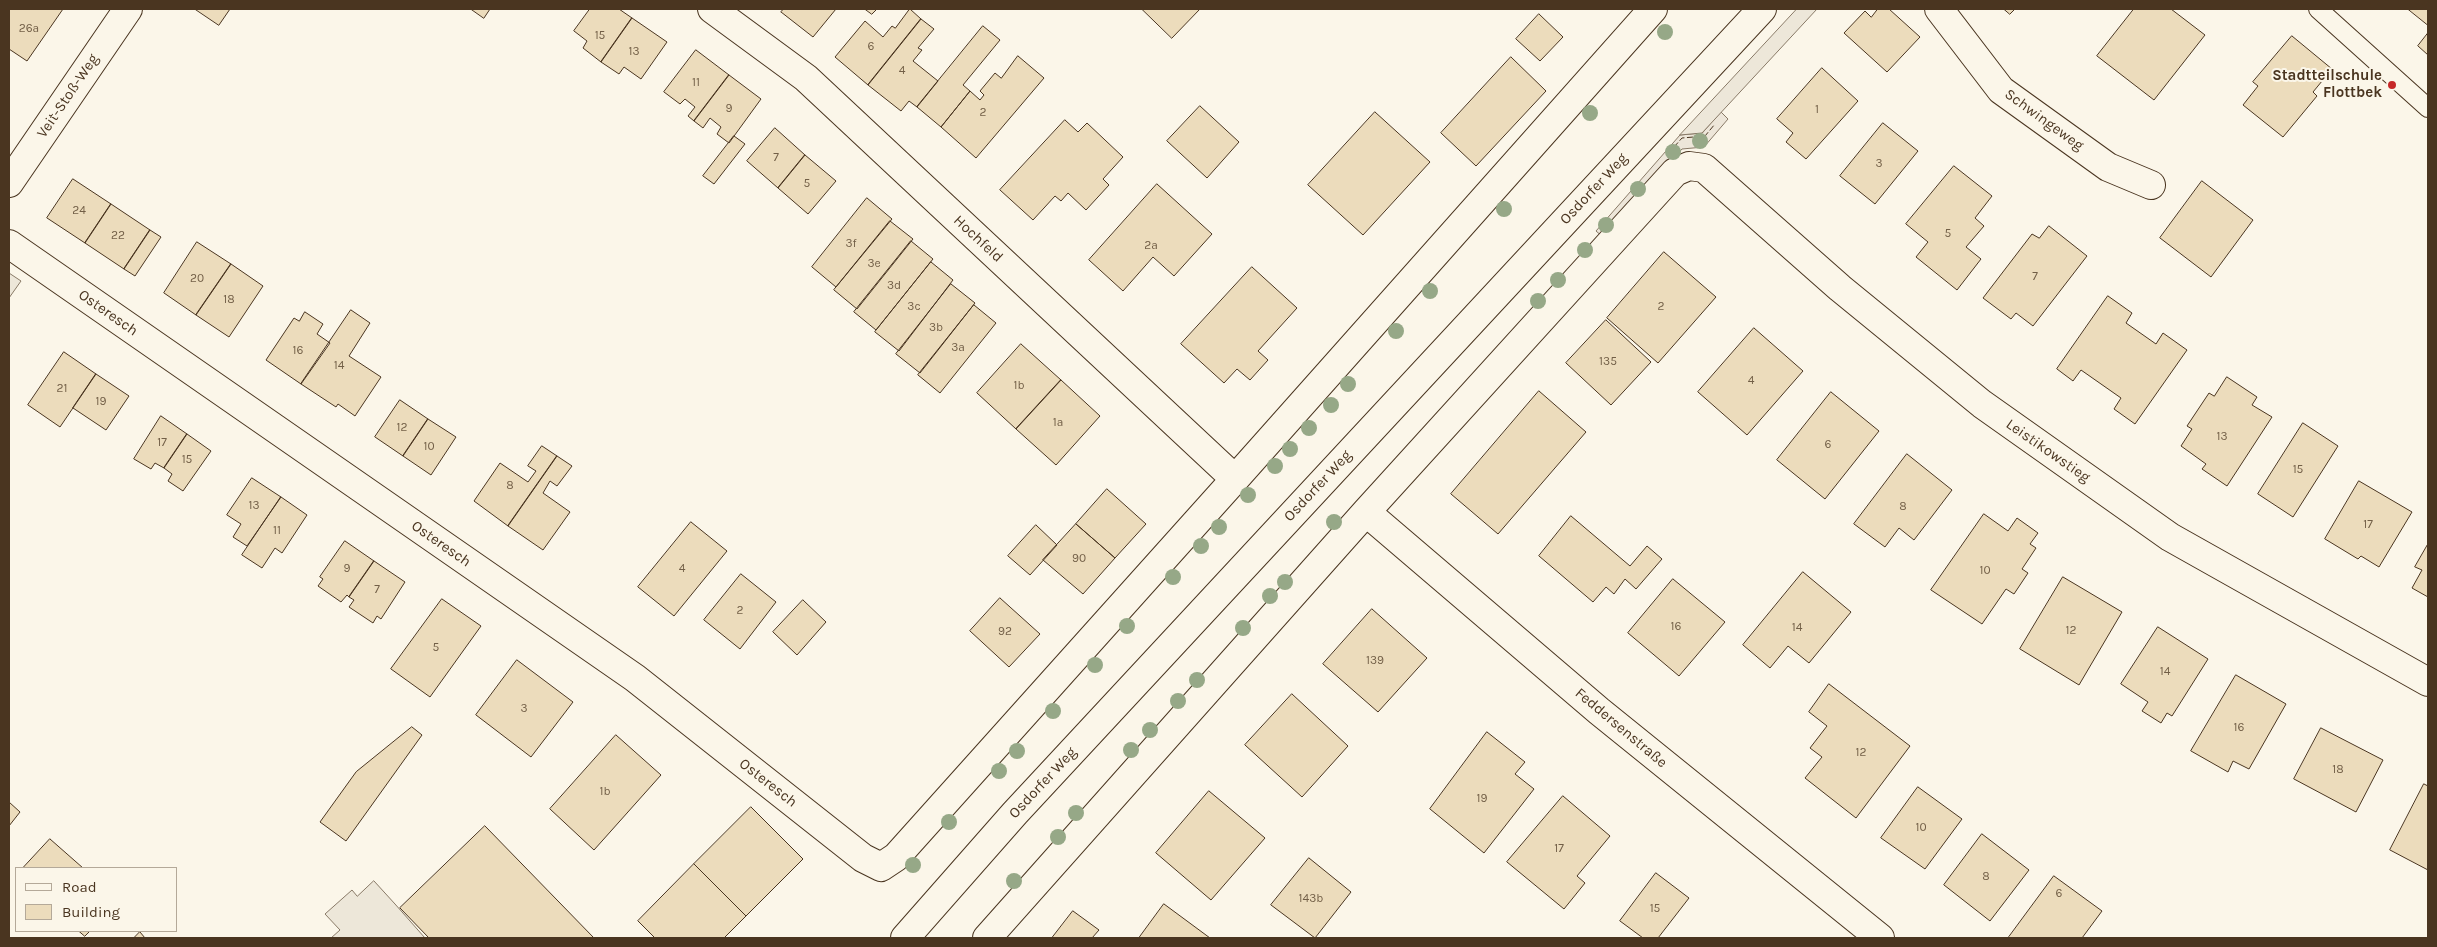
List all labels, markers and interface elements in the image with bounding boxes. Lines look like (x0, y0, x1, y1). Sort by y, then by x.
house number: 26a (19, 22, 39, 36)
house number: 15 (595, 29, 605, 43)
house number: 6 (868, 40, 874, 54)
house number: 13 (628, 45, 640, 59)
street label: Veit-Stoß-Weg (33, 51, 103, 141)
house number: 4 (899, 64, 905, 78)
place label: Stadtteilschule Flottbek (2272, 67, 2382, 102)
house number: 11 (692, 76, 700, 90)
marker: Stadtteilschule Flottbek (2386, 79, 2398, 91)
street label: Schwingeweg (2001, 85, 2087, 155)
house number: 9 (726, 102, 732, 116)
house number: 1 (1815, 103, 1819, 117)
house number: 2 (980, 106, 986, 120)
street label: Osdorfer Weg (1556, 150, 1632, 228)
house number: 7 (773, 151, 779, 165)
house number: 3 (1875, 157, 1883, 171)
house number: 5 (804, 177, 810, 191)
house number: 24 (72, 204, 86, 218)
street label: Hochfeld (950, 212, 1006, 266)
house number: 5 (1945, 227, 1951, 241)
house number: 22 (111, 229, 125, 243)
house number: 3f (845, 237, 857, 251)
house number: 2a (1144, 239, 1158, 253)
house number: 3e (867, 257, 881, 271)
house number: 7 (2032, 270, 2038, 284)
house number: 20 (190, 272, 204, 286)
house number: 3d (887, 279, 901, 293)
street label: Osteresch (75, 286, 141, 340)
house number: 18 (223, 293, 235, 307)
house number: 3c (907, 300, 921, 314)
house number: 2 (1658, 300, 1664, 314)
house number: 3b (929, 321, 943, 335)
house number: 3a (951, 341, 965, 355)
house number: 16 (293, 344, 303, 358)
house number: 135 (1599, 355, 1617, 369)
house number: 14 (334, 359, 344, 373)
house number: 4 (1748, 374, 1754, 388)
house number: 1b (1013, 379, 1025, 393)
house number: 21 (57, 382, 67, 396)
house number: 19 (96, 395, 106, 409)
street label: Leistikowstieg (2002, 415, 2094, 487)
house number: 1a (1053, 416, 1063, 430)
house number: 12 (397, 421, 407, 435)
house number: 13 (2216, 430, 2228, 444)
house number: 17 (157, 436, 167, 450)
house number: 6 (1825, 438, 1831, 452)
house number: 10 (423, 440, 435, 454)
street label: Osdorfer Weg (1280, 447, 1356, 525)
house number: 15 (182, 453, 192, 467)
house number: 15 (2293, 463, 2303, 477)
house number: 8 (506, 479, 514, 493)
house number: 13 (248, 499, 260, 513)
house number: 8 (1899, 500, 1907, 514)
street label: Osteresch (408, 517, 474, 571)
house number: 17 (2363, 518, 2373, 532)
house number: 11 (273, 524, 281, 538)
house number: 90 (1072, 552, 1086, 566)
house number: 9 (344, 562, 350, 576)
house number: 4 (679, 562, 685, 576)
house number: 10 (1979, 564, 1991, 578)
house number: 7 (374, 583, 380, 597)
house number: 2 (737, 604, 743, 618)
house number: 16 (1671, 620, 1681, 634)
house number: 14 (1792, 621, 1802, 635)
house number: 12 (2066, 624, 2076, 638)
house number: 92 (998, 625, 1012, 639)
house number: 5 (433, 641, 439, 655)
house number: 139 (1366, 654, 1384, 668)
house number: 14 (2160, 665, 2170, 679)
street label: Feddersenstraße (1571, 684, 1671, 772)
house number: 3 (520, 702, 528, 716)
house number: 16 (2234, 721, 2244, 735)
street label: Osdorfer Weg (1005, 744, 1081, 822)
house number: 12 (1856, 746, 1866, 760)
street label: Osteresch (735, 755, 801, 811)
house number: 18 (2332, 763, 2344, 777)
house number: 1b (599, 785, 611, 799)
house number: 19 (1477, 792, 1487, 806)
house number: 10 (1915, 821, 1927, 835)
house number: 17 (1554, 842, 1564, 856)
legend (15, 867, 178, 932)
house number: 8 (1982, 870, 1990, 884)
text: Road (62, 878, 97, 896)
house number: 6 (2056, 887, 2062, 901)
house number: 143b (1299, 892, 1323, 906)
house number: 15 (1650, 902, 1660, 916)
text: Building (62, 903, 120, 921)

